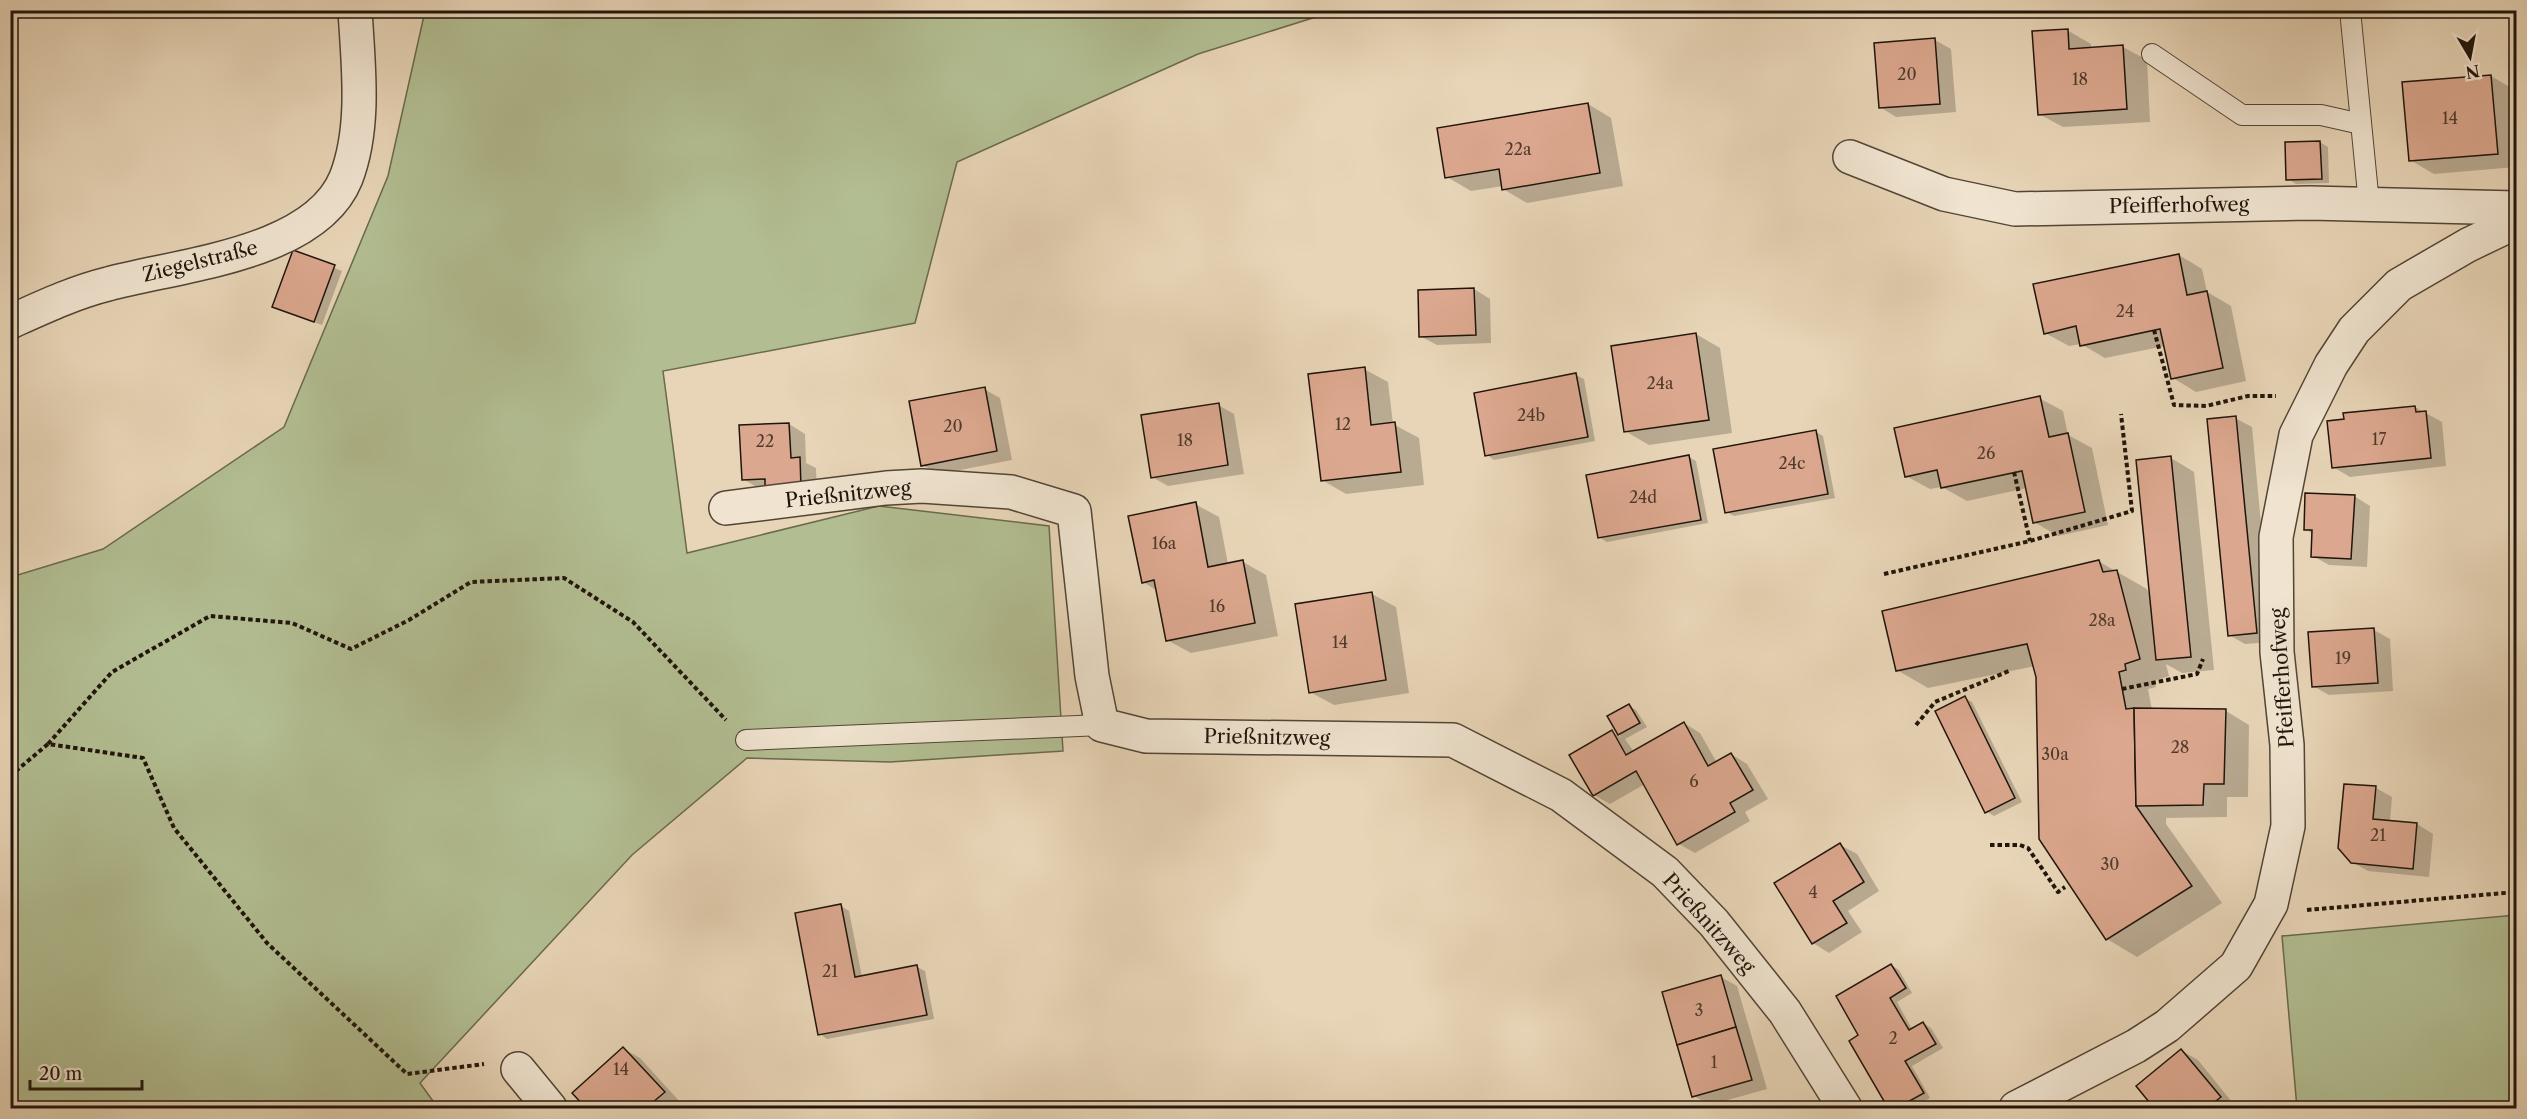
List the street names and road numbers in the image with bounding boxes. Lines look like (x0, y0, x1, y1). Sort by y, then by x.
street label: Pfeifferhofweg (2109, 192, 2250, 218)
street label: Ziegelstraße (140, 235, 260, 287)
street label: Prießnitzweg (784, 475, 913, 513)
street label: Pfeifferhofweg (2265, 607, 2299, 749)
street label: Prießnitzweg (1203, 724, 1331, 750)
street label: Prießnitzweg (1658, 868, 1761, 978)

